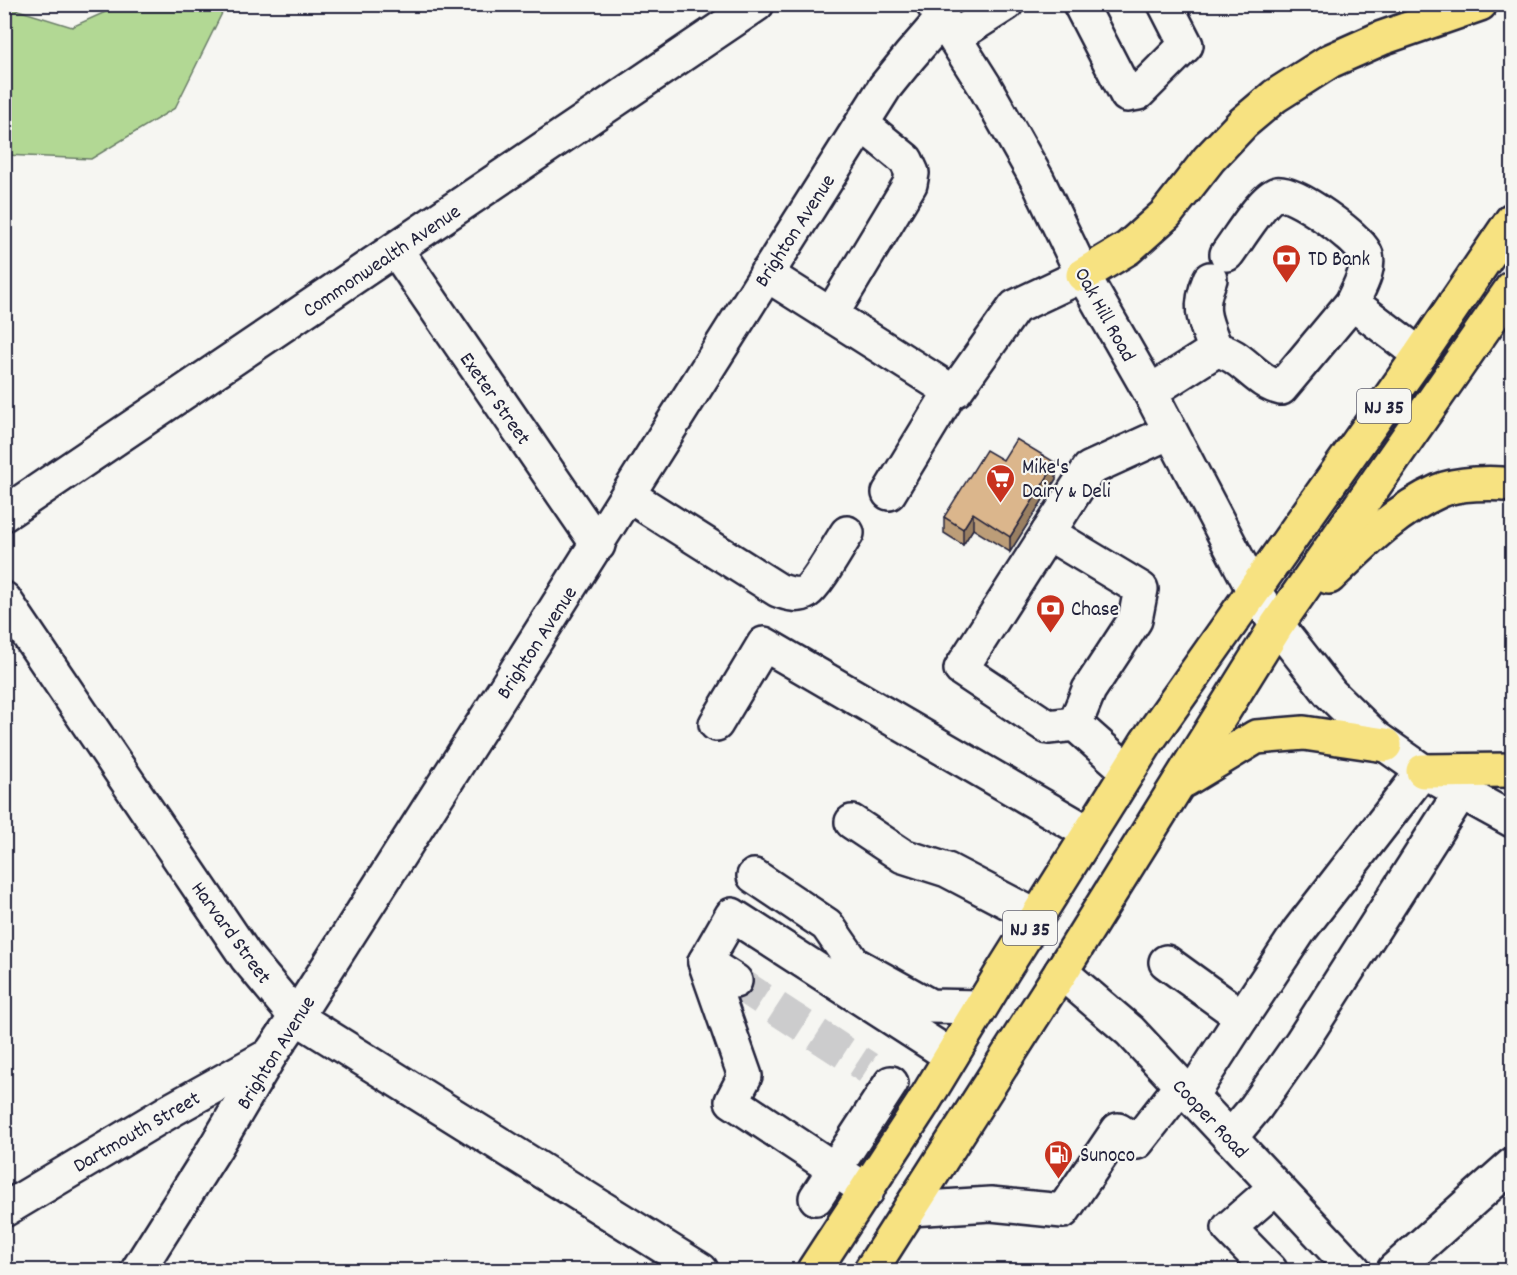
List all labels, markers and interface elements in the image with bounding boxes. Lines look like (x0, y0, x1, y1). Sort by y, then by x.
street label: Brighton Avenue (749, 169, 844, 294)
street label: Commonwealth Avenue (298, 198, 468, 327)
bank icon: TD Bank (1271, 242, 1303, 284)
place label: TD Bank (1308, 246, 1370, 276)
street label: Oak Hill Road (1065, 263, 1142, 368)
street label: Exeter Street (451, 347, 537, 452)
road number: NJ 35 (1357, 389, 1411, 423)
place label: Mike's Dairy & Deli (1022, 454, 1111, 508)
supermarket icon: Mike's Dairy & Deli (985, 462, 1017, 504)
street label: Brighton Avenue (491, 581, 586, 706)
bank icon: Chase (1034, 592, 1066, 634)
place label: Chase (1071, 596, 1119, 626)
street label: Harvard Street (182, 876, 277, 992)
road number: NJ 35 (1003, 911, 1057, 945)
street label: Brighton Avenue (231, 991, 325, 1116)
street label: Cooper Road (1164, 1073, 1254, 1167)
street label: Dartmouth Street (68, 1085, 207, 1182)
fuel station icon: Sunoco (1043, 1138, 1075, 1180)
place label: Sunoco (1080, 1142, 1135, 1172)

